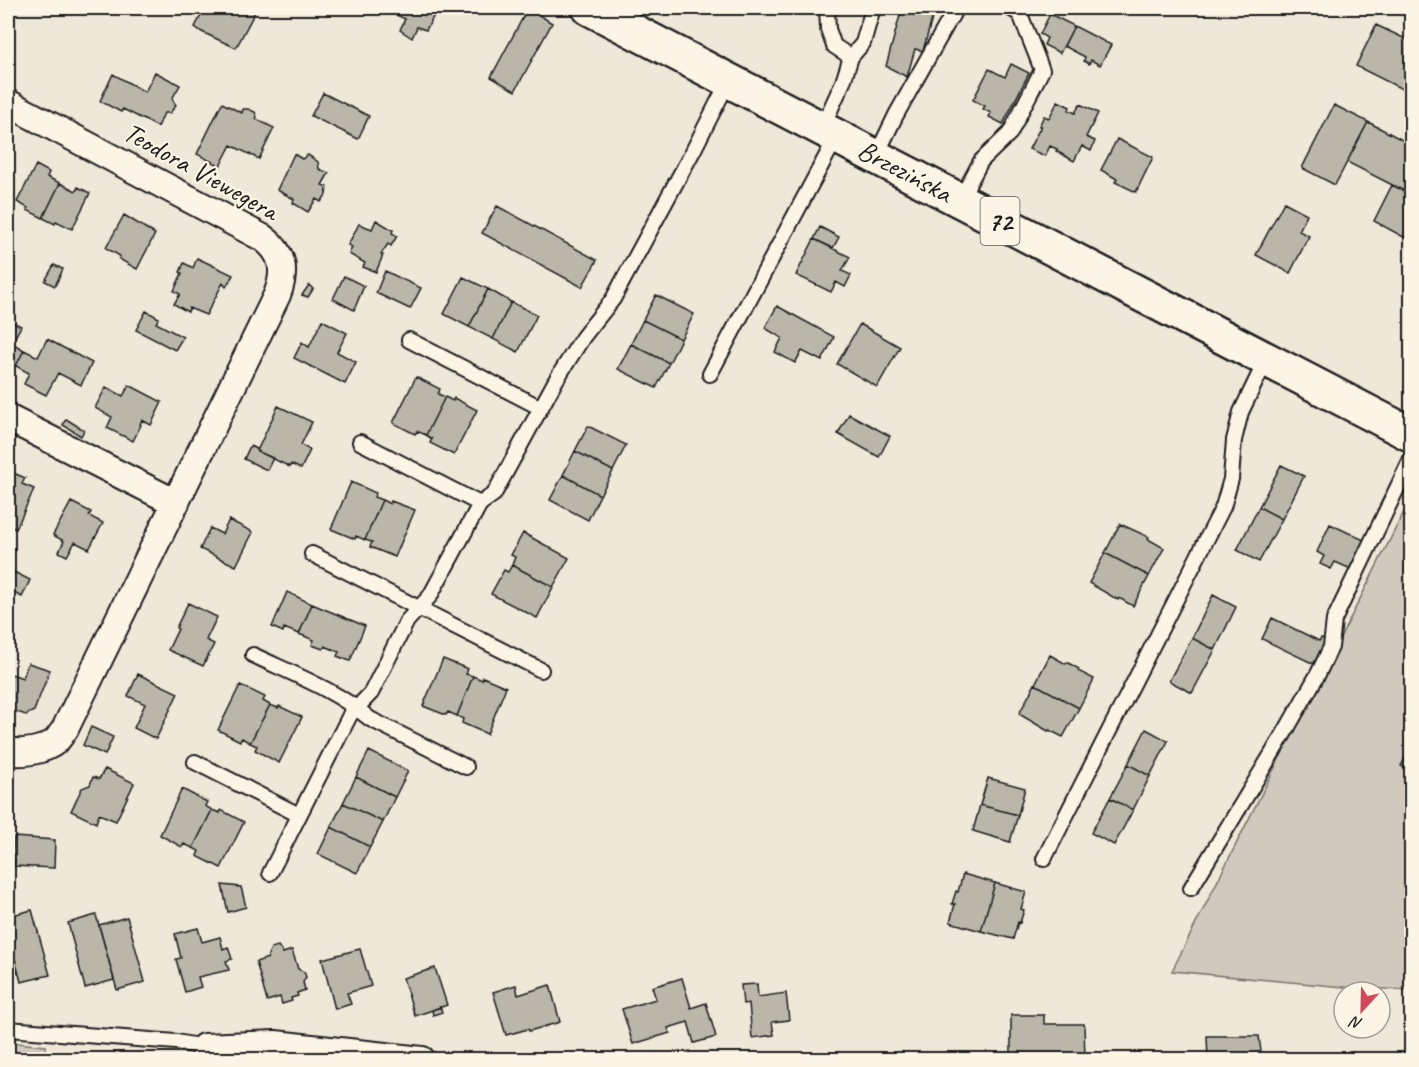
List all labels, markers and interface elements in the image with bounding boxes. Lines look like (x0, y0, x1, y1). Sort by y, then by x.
street label: Teodora Viewegera (118, 114, 287, 229)
street label: Brzezińska (852, 132, 959, 211)
road number: 72 (980, 197, 1020, 245)
north arrow (1332, 980, 1392, 1040)
text: N (1346, 1011, 1365, 1034)

